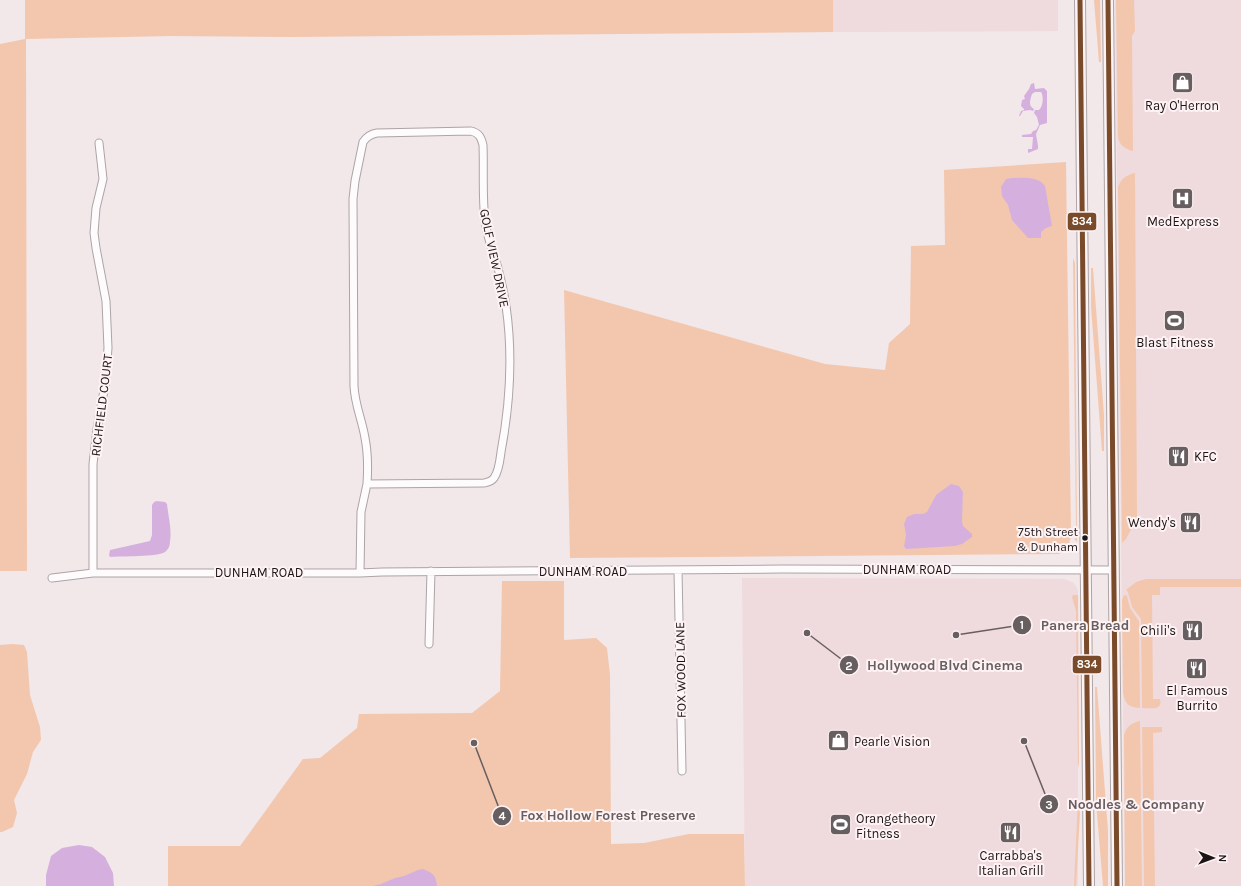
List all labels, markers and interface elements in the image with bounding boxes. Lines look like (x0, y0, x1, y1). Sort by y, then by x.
shop icon: Ray O'Herron (1169, 70, 1195, 96)
place label: Ray O'Herron (1145, 98, 1219, 113)
hospital icon: MedExpress (1170, 186, 1196, 212)
street label: GOLF VIEW DRIVE (477, 207, 512, 309)
line badge: 834 (1067, 212, 1097, 231)
place label: MedExpress (1147, 214, 1219, 229)
text: 834 (1072, 215, 1093, 228)
sports icon: Blast Fitness (1162, 307, 1188, 333)
place label: Blast Fitness (1136, 335, 1214, 350)
street label: RICHFIELD COURT (88, 353, 115, 457)
restaurant icon: KFC (1165, 443, 1191, 469)
place label: KFC (1194, 449, 1217, 464)
restaurant icon: Wendy's (1178, 509, 1204, 535)
place label: Wendy's (1128, 515, 1176, 530)
place label: 75th Street & Dunham (1017, 525, 1078, 554)
marker: 75th Street & Dunham (1080, 533, 1090, 543)
street label: DUNHAM ROAD (863, 562, 951, 577)
street label: DUNHAM ROAD (539, 564, 627, 579)
street label: DUNHAM ROAD (215, 565, 303, 580)
callout: Panera Bread (1012, 612, 1137, 638)
text: Panera Bread (1041, 617, 1129, 634)
restaurant icon: Chili's (1179, 617, 1205, 643)
text: 1 (1020, 618, 1024, 632)
street label: FOX WOOD LANE (672, 622, 689, 718)
place label: Chili's (1140, 623, 1176, 638)
callout: Hollywood Blvd Cinema (839, 652, 1031, 678)
line badge: 834 (1072, 655, 1102, 674)
restaurant icon: El Famous Burrito (1184, 655, 1210, 681)
text: Hollywood Blvd Cinema (867, 657, 1023, 674)
text: 834 (1077, 658, 1098, 671)
text: 2 (845, 659, 853, 673)
place label: El Famous Burrito (1166, 683, 1228, 713)
shop icon: Pearle Vision (826, 728, 852, 754)
place label: Pearle Vision (854, 734, 930, 749)
callout: Noodles & Company (1039, 791, 1212, 817)
text: Noodles & Company (1068, 796, 1204, 813)
text: 3 (1045, 798, 1053, 812)
callout: Fox Hollow Forest Preserve (492, 803, 704, 829)
text: Fox Hollow Forest Preserve (520, 807, 696, 824)
text: 4 (498, 809, 506, 823)
place label: Orangetheory Fitness (856, 811, 935, 841)
sports icon: Orangetheory Fitness (828, 812, 854, 838)
restaurant icon: Carrabba's Italian Grill (998, 820, 1024, 846)
north arrow (1193, 838, 1233, 878)
place label: Carrabba's Italian Grill (978, 848, 1044, 878)
text: N (1216, 854, 1229, 862)

